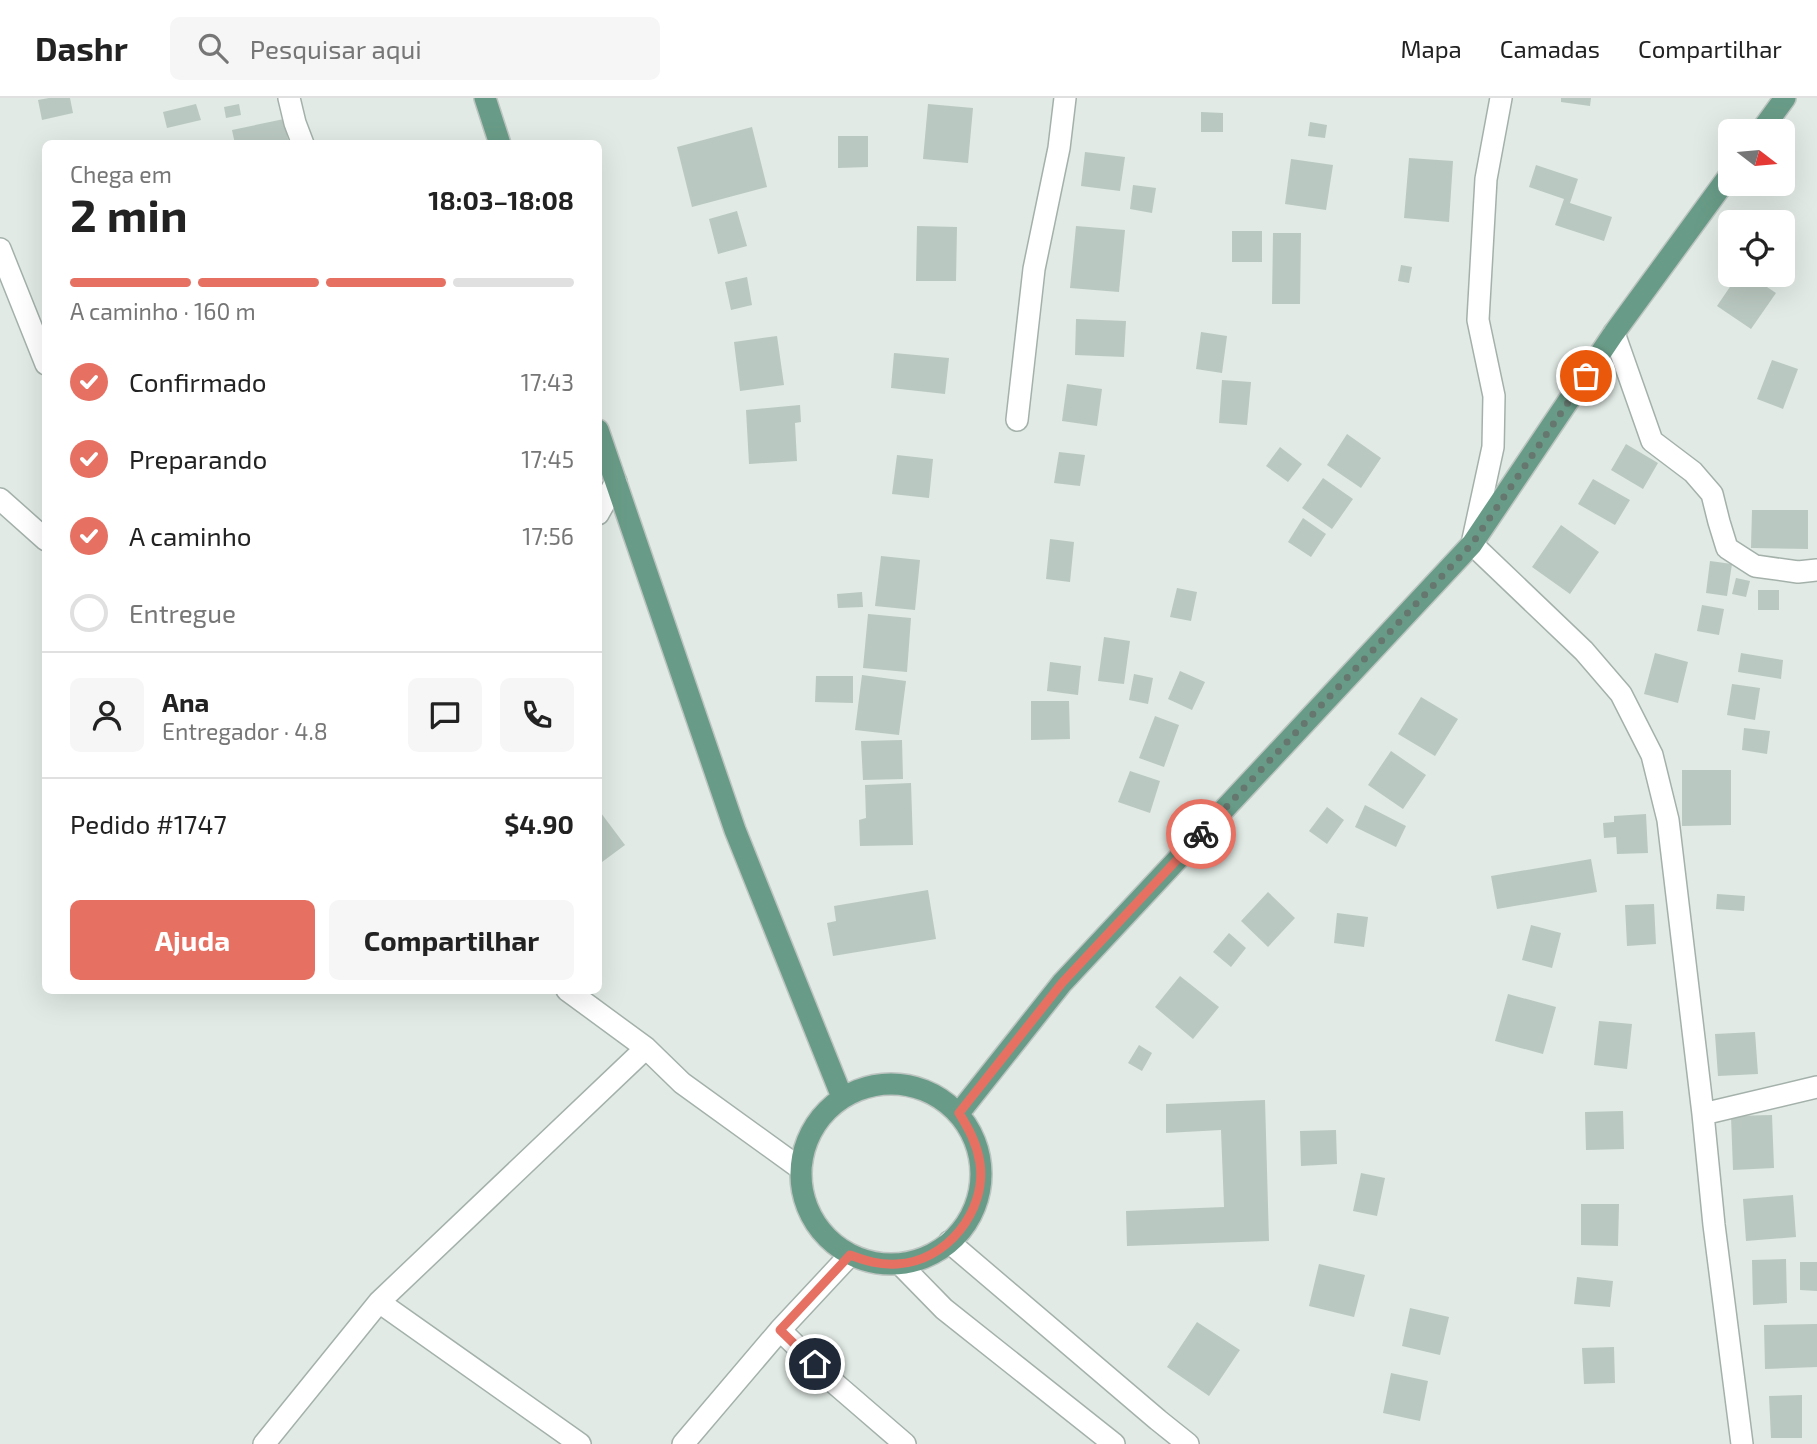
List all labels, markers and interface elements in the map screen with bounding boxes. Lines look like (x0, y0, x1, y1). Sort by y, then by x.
search box (170, 17, 660, 80)
text: Dashr (35, 28, 128, 68)
icon: search (194, 29, 232, 67)
text: Pesquisar aqui (250, 33, 422, 64)
text: Mapa (1400, 34, 1462, 63)
text: Camadas (1500, 34, 1600, 63)
text: Compartilhar (1638, 34, 1782, 63)
north arrow (1718, 119, 1796, 196)
map controls (1718, 119, 1795, 287)
text: Chega em (70, 160, 172, 188)
text: 18:03–18:08 (428, 184, 574, 215)
text: 2 min (70, 186, 188, 241)
button: locate (1718, 210, 1795, 287)
text: A caminho · 160 m (70, 297, 256, 325)
pin (1556, 346, 1616, 406)
icon: bag (1567, 357, 1605, 395)
icon: check (70, 363, 108, 401)
text: Confirmado (129, 366, 267, 397)
text: 17:43 (521, 368, 574, 396)
icon: check (70, 440, 108, 478)
text: Preparando (129, 443, 267, 474)
text: 17:45 (521, 445, 574, 473)
icon: check (70, 517, 108, 555)
text: A caminho (129, 520, 252, 551)
text: 17:56 (522, 522, 574, 550)
text: Entregue (129, 597, 236, 628)
button: person (70, 678, 144, 752)
button: chat (408, 678, 482, 752)
button: phone (500, 678, 574, 752)
text: Ana (162, 686, 209, 717)
text: Entregador · 4.8 (162, 717, 328, 745)
courier (1166, 799, 1236, 869)
text: Pedido #1747 (70, 808, 227, 839)
text: $4.90 (504, 808, 574, 839)
icon: bike (1182, 815, 1220, 853)
button: Ajuda (70, 900, 315, 980)
button: Compartilhar (329, 900, 574, 980)
pin (785, 1334, 845, 1394)
icon: home (796, 1345, 834, 1383)

